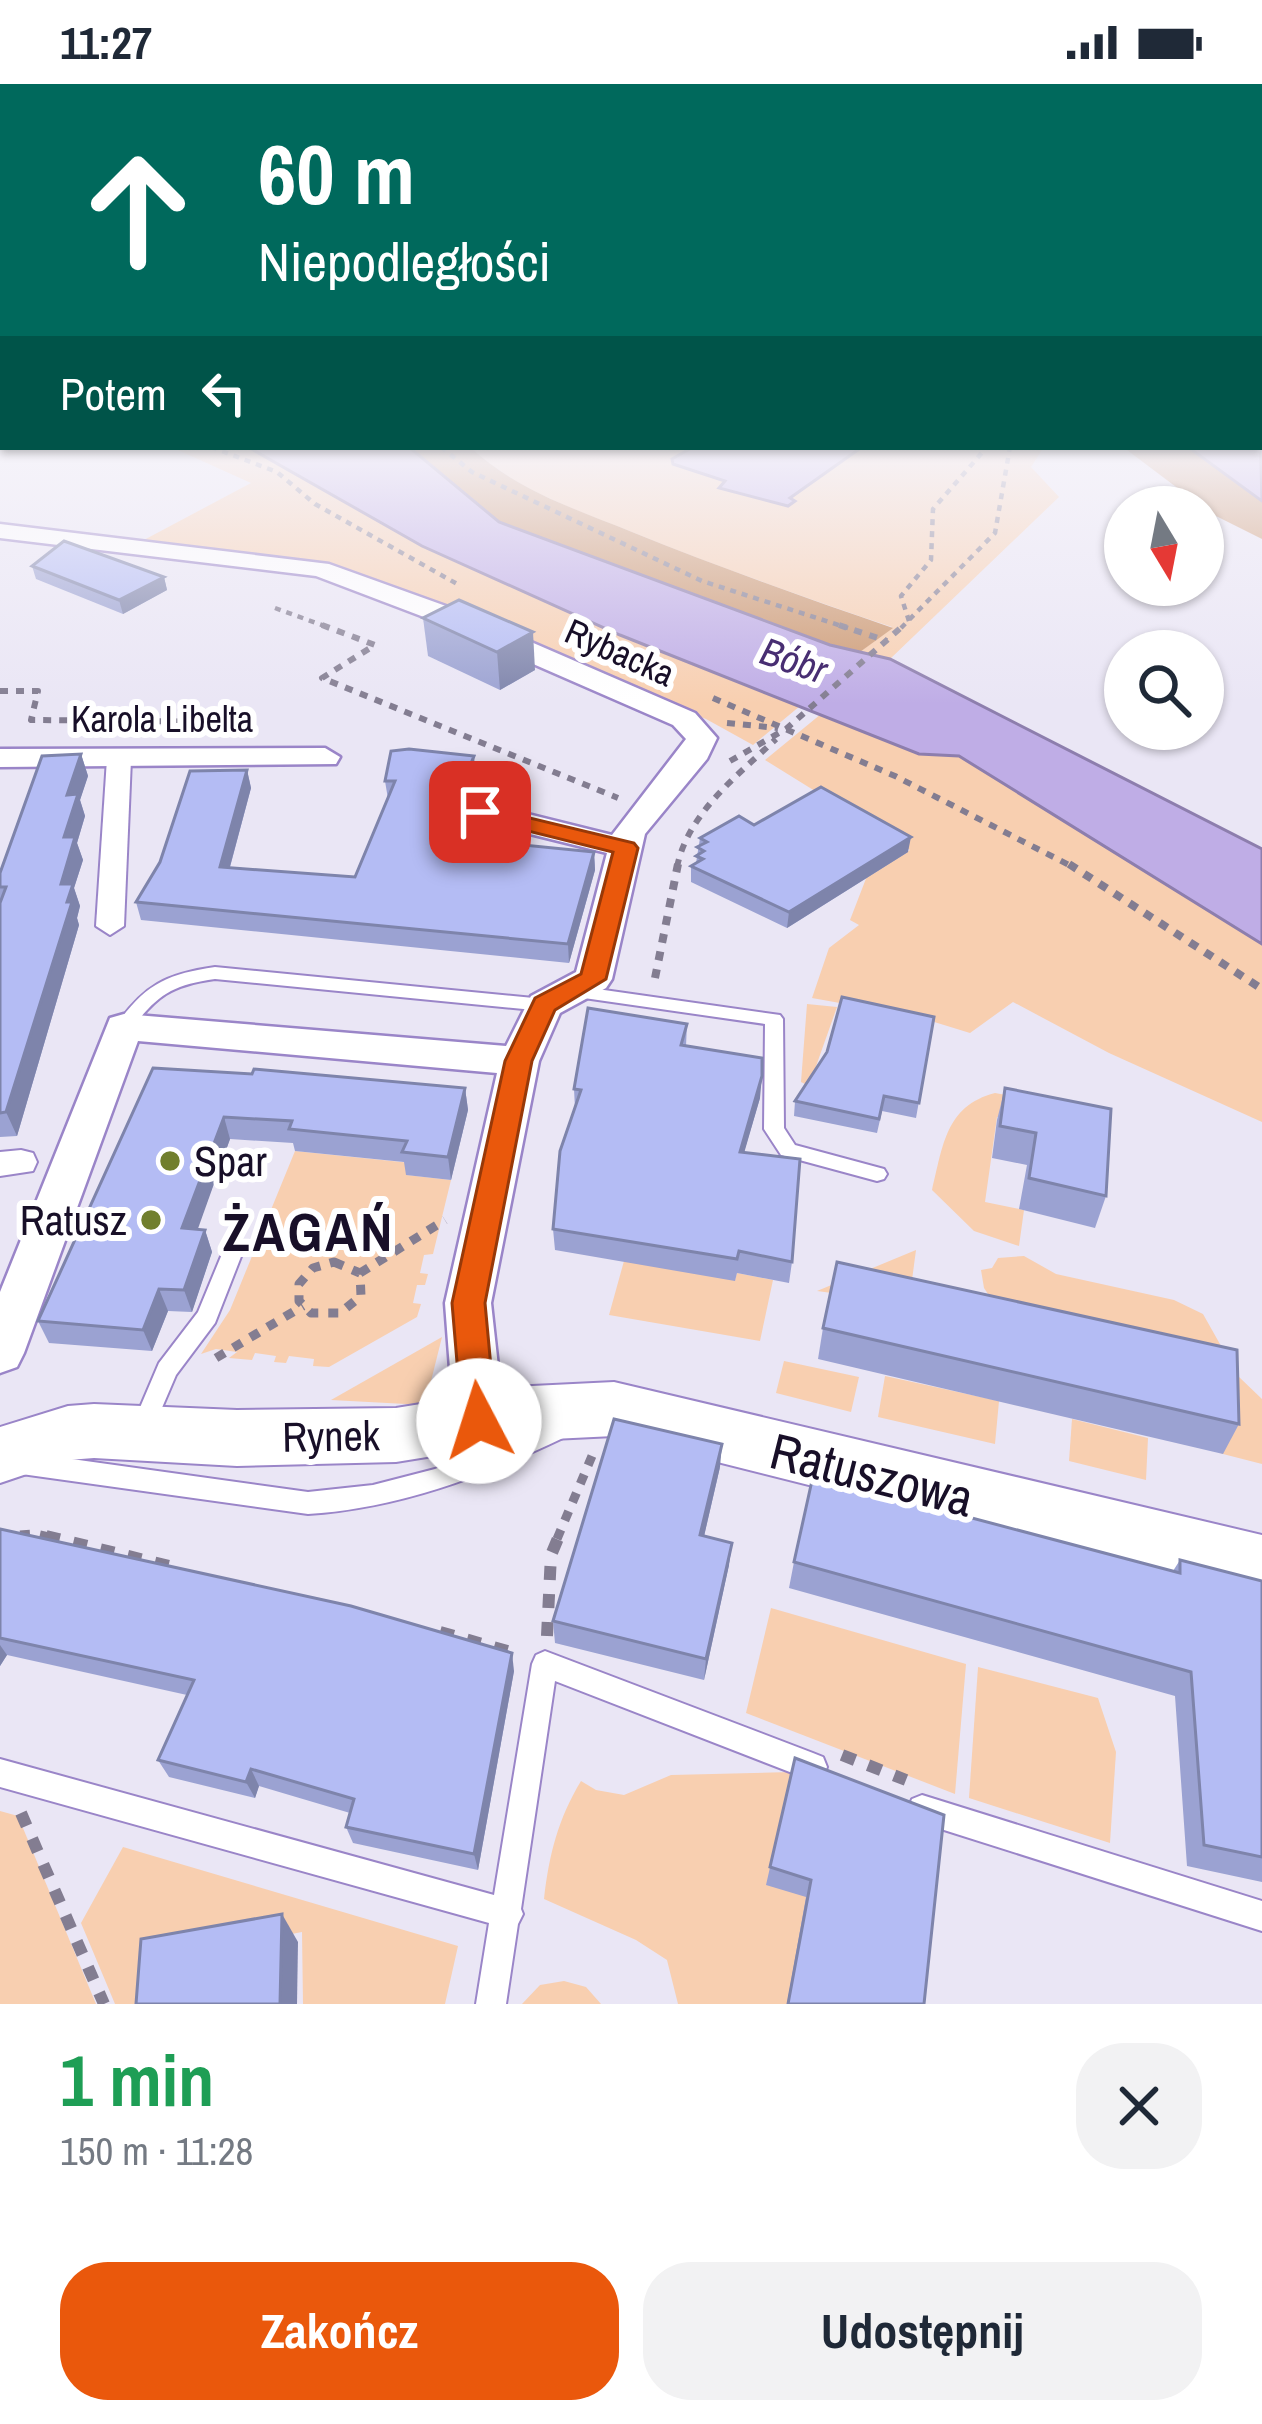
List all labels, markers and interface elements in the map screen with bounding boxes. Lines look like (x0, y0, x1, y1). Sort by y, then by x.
text: 11:27 (60, 12, 152, 73)
text: 60 m (258, 117, 415, 230)
icon: ahead (60, 132, 216, 288)
text: Niepodległości (258, 225, 551, 298)
icon: left (191, 360, 257, 426)
text: Potem (60, 363, 167, 424)
north arrow (1104, 486, 1224, 606)
map controls (1104, 486, 1224, 750)
street label: Rybacka (558, 607, 682, 697)
water label: Bóbr (754, 624, 836, 696)
button: search (1104, 630, 1224, 750)
street label: Karola Libelta (71, 695, 253, 743)
pin (429, 761, 531, 863)
icon: arrive (447, 779, 513, 845)
place label: Spar (194, 1133, 267, 1189)
marker: Spar (157, 1148, 183, 1174)
place label: Ratusz (20, 1192, 127, 1248)
district label: ŻAGAŃ (223, 1195, 395, 1268)
marker: Ratusz (138, 1207, 164, 1233)
position arrow (416, 1358, 542, 1484)
street label: Rynek (282, 1407, 381, 1465)
street label: Ratuszowa (763, 1416, 981, 1532)
text: 1 min (60, 2031, 214, 2128)
button: close (1076, 2043, 1202, 2169)
text: 150 m · 11:28 (60, 2125, 253, 2177)
button: Zakończ (60, 2262, 619, 2400)
button: Udostępnij (643, 2262, 1202, 2400)

